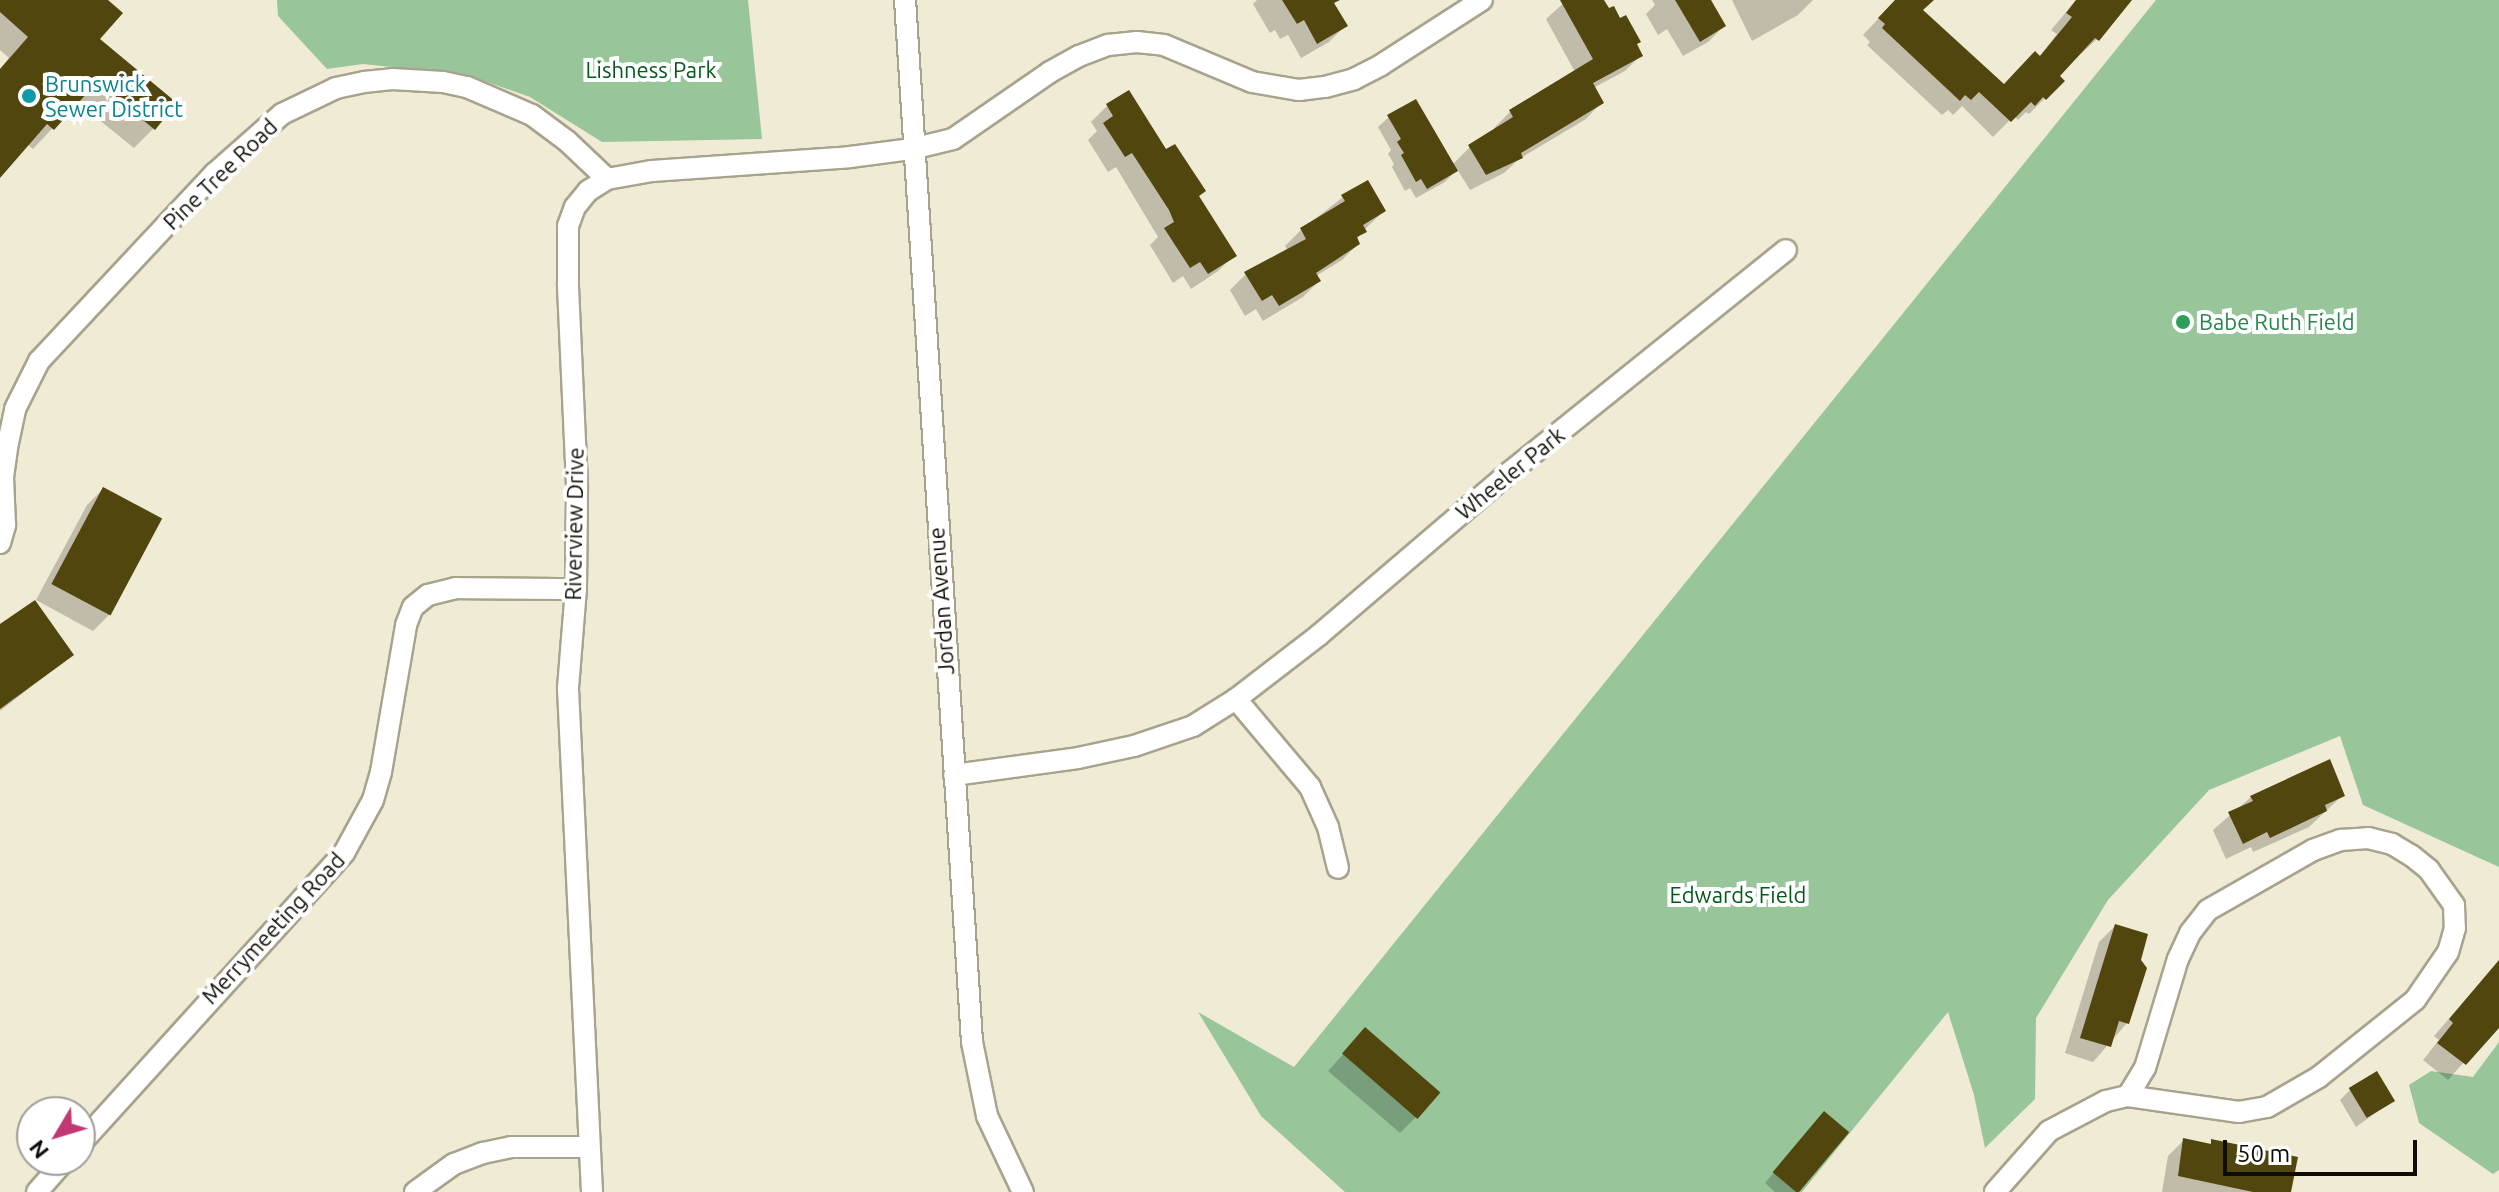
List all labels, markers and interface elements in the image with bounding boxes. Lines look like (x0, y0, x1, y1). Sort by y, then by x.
park label: Lishness Park (585, 57, 717, 83)
place label: Brunswick Sewer District (45, 70, 183, 122)
marker: Brunswick Sewer District (20, 87, 38, 105)
street label: Pine Tree Road (158, 113, 282, 235)
place label: Babe Ruth Field (2199, 309, 2355, 335)
marker: Babe Ruth Field (2174, 313, 2192, 331)
street label: Wheeler Park (1450, 421, 1570, 525)
street label: Riverview Drive (559, 447, 589, 601)
street label: Jordan Avenue (923, 526, 959, 676)
street label: Merrymeeting Road (196, 847, 350, 1009)
park label: Edwards Field (1670, 882, 1806, 908)
north arrow (16, 1096, 96, 1176)
scale bar (2227, 1124, 2421, 1174)
text: N (23, 1136, 53, 1164)
text: 50 m (2237, 1140, 2290, 1167)

